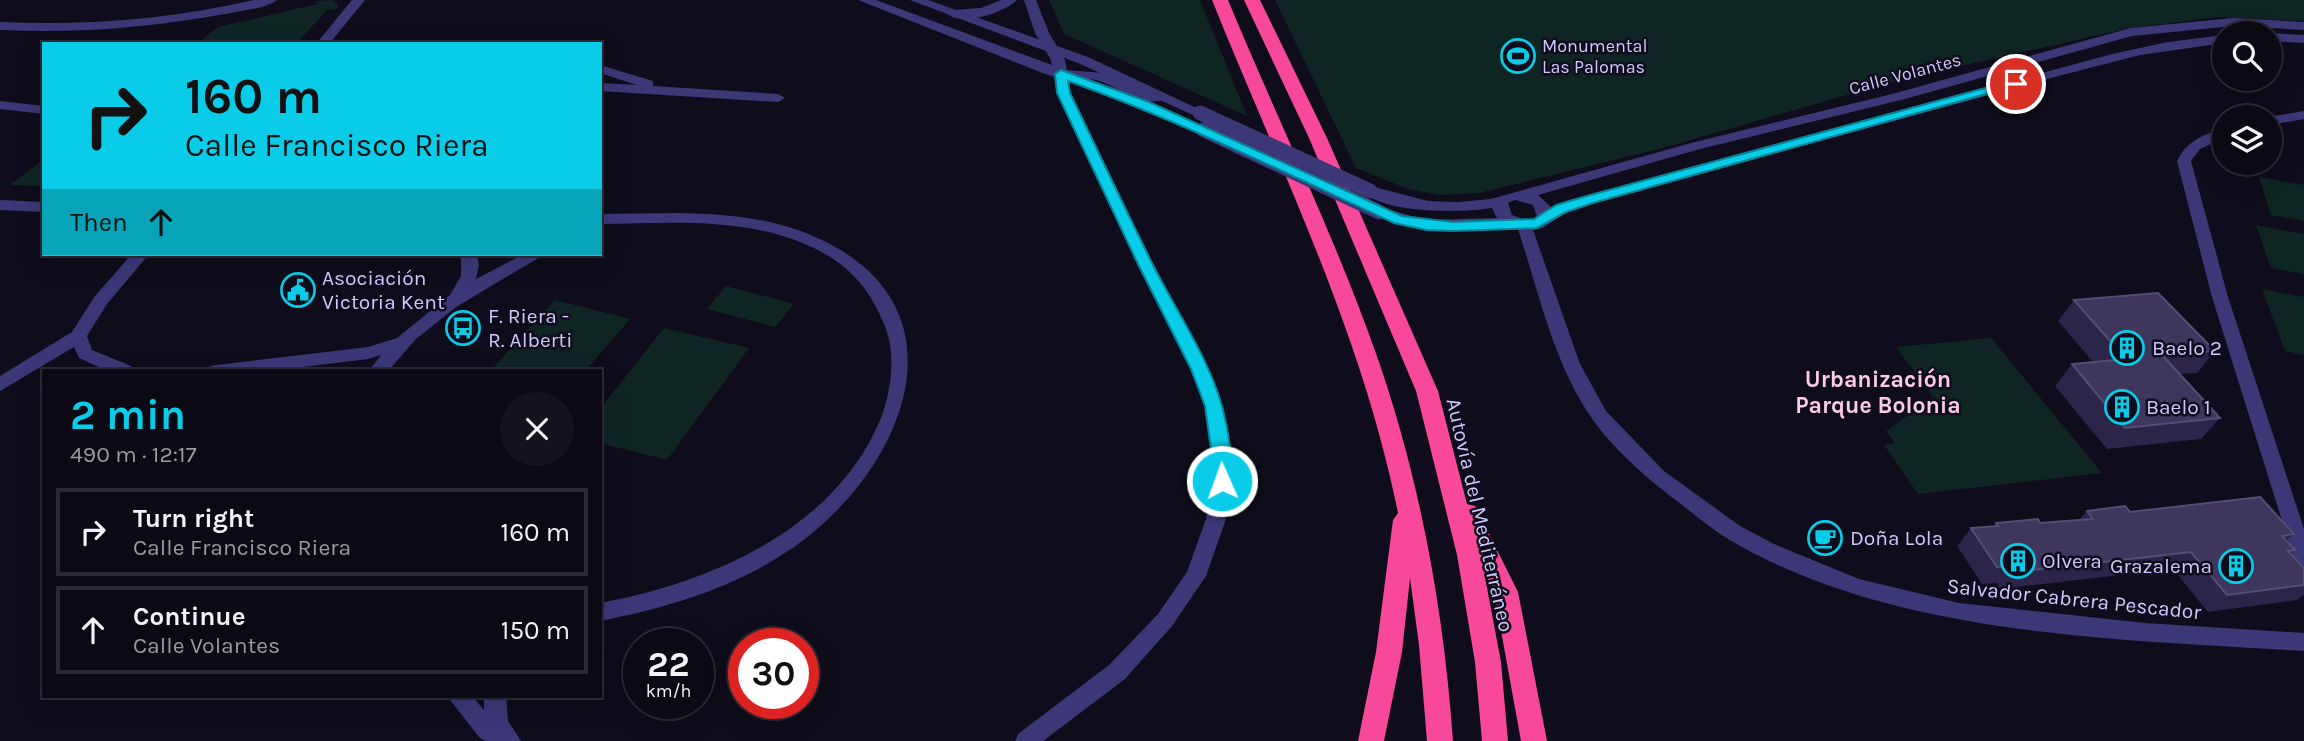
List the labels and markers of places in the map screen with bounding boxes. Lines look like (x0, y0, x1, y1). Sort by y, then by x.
place label: Monumental Las Palomas (1542, 35, 1648, 78)
sports icon: Monumental Las Palomas (1499, 37, 1537, 75)
pin (1986, 54, 2046, 114)
place label: Asociación Victoria Kent (322, 266, 445, 314)
public building icon: Asociación Victoria Kent (279, 271, 317, 309)
place label: F. Riera - R. Alberti (488, 304, 573, 352)
bus stop icon: F. Riera - R. Alberti (444, 309, 482, 347)
building icon: Baelo 2 (2108, 329, 2146, 367)
place label: Baelo 2 (2152, 336, 2222, 360)
building icon: Baelo 1 (2103, 388, 2141, 426)
place label: Baelo 1 (2146, 395, 2211, 419)
cafe icon: Doña Lola (1806, 519, 1844, 557)
place label: Doña Lola (1850, 526, 1943, 550)
building icon: Olvera (1999, 542, 2037, 580)
building icon: Grazalema (2217, 547, 2255, 585)
place label: Olvera (2042, 549, 2102, 573)
place label: Grazalema (2110, 554, 2212, 578)

